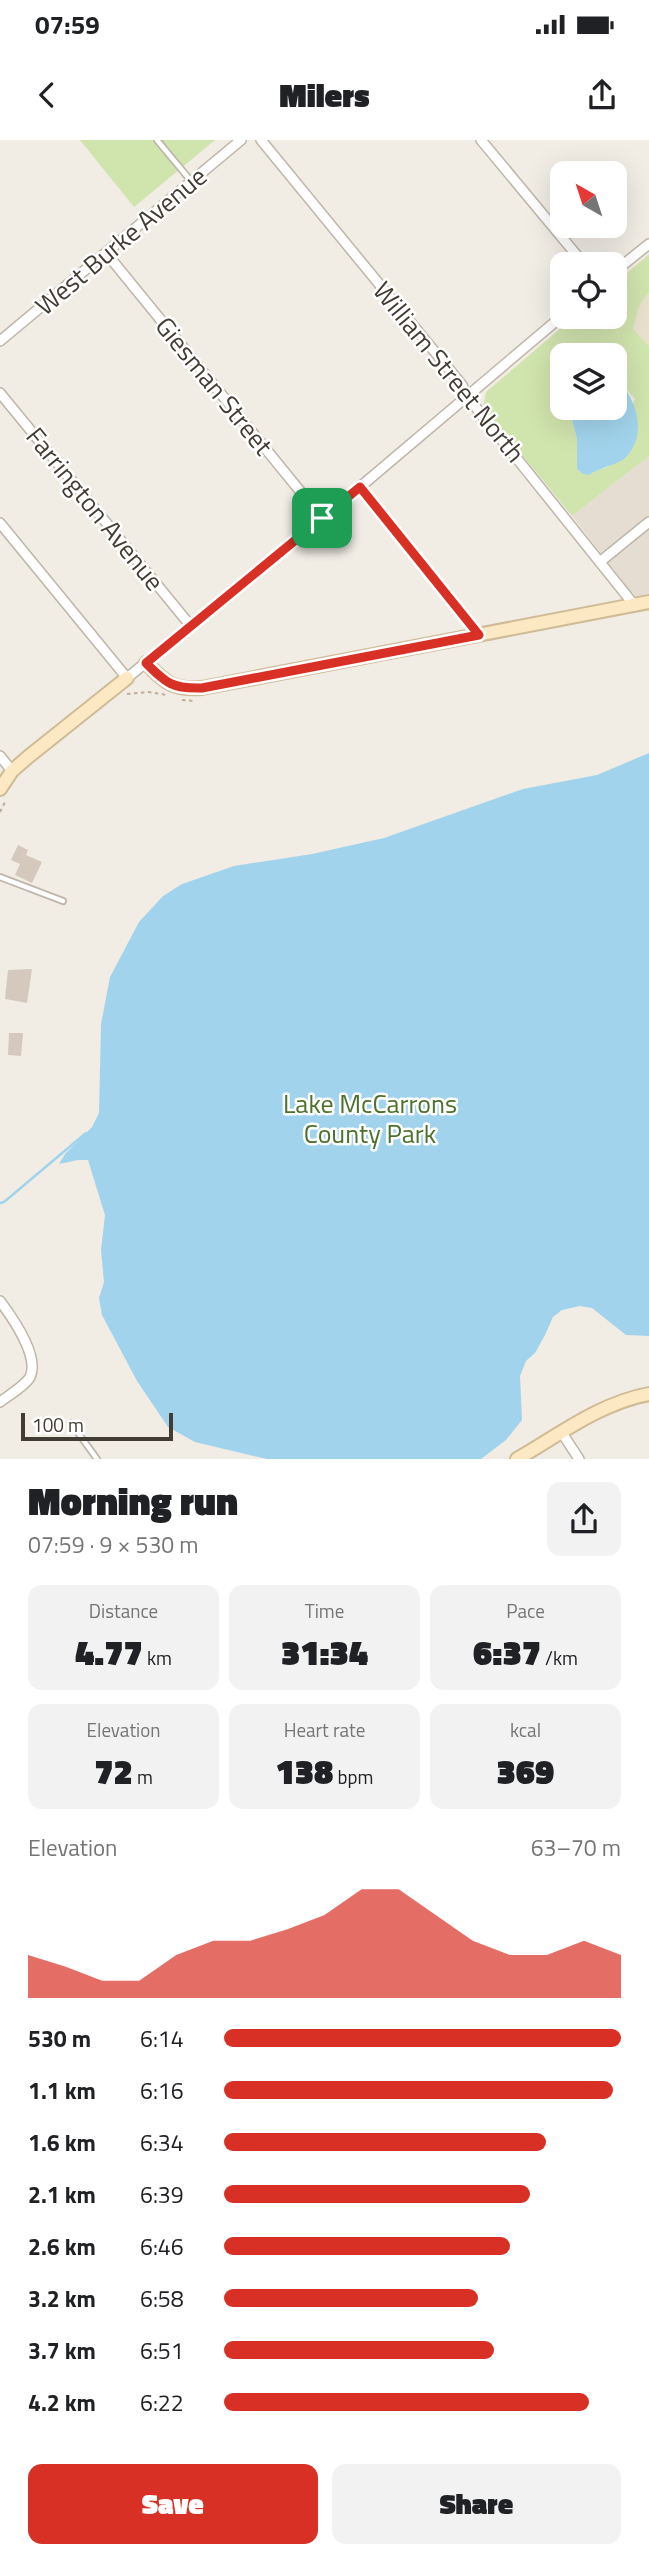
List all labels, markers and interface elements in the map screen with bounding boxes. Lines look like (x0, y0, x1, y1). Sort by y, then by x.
text: 07:59 (35, 5, 100, 44)
text: Milers (279, 71, 370, 119)
icon: back (28, 76, 66, 114)
icon: share (583, 76, 621, 114)
street label: West Burke Avenue (26, 157, 215, 324)
north arrow (550, 161, 626, 238)
map controls (550, 161, 627, 420)
button: locate (550, 252, 627, 329)
street label: William Street North (364, 273, 535, 471)
street label: Giesman Street (146, 308, 283, 463)
button: layers (550, 343, 627, 420)
street label: Farrington Avenue (17, 418, 174, 599)
pin (292, 488, 352, 548)
icon: arrive (303, 499, 341, 537)
park label: Lake McCarrons County Park (283, 1084, 457, 1153)
scale bar (21, 1410, 173, 1442)
text: 100 m (32, 1410, 84, 1439)
text: Morning run (28, 1472, 238, 1530)
button: share (547, 1482, 621, 1556)
text: 07:59 · 9 × 530 m (28, 1527, 198, 1562)
text: Distance (89, 1596, 158, 1625)
text: Time (305, 1596, 344, 1625)
text: Pace (506, 1596, 545, 1625)
text: 4.77 (75, 1625, 143, 1679)
text: 31:34 (281, 1625, 368, 1679)
text: 6:37 (473, 1625, 541, 1679)
text: km (143, 1643, 172, 1672)
text: /km (541, 1643, 578, 1672)
text: Elevation (87, 1715, 160, 1744)
text: Heart rate (284, 1715, 365, 1744)
text: kcal (510, 1715, 541, 1744)
text: 72 (94, 1744, 133, 1798)
text: 138 (276, 1744, 333, 1798)
text: 369 (497, 1744, 554, 1798)
text: m (133, 1762, 153, 1791)
text: bpm (333, 1762, 373, 1791)
text: Elevation (28, 1830, 117, 1865)
text: 63–70 m (531, 1830, 621, 1865)
text: 530 m (28, 2021, 91, 2056)
text: 6:14 (140, 2021, 184, 2056)
text: 1.1 km (28, 2073, 96, 2108)
text: 6:16 (140, 2073, 184, 2108)
text: 1.6 km (28, 2125, 96, 2160)
text: 6:34 (140, 2125, 184, 2160)
text: 2.1 km (28, 2177, 96, 2212)
text: 6:39 (140, 2177, 184, 2212)
text: 2.6 km (28, 2229, 96, 2264)
text: 6:46 (140, 2229, 184, 2264)
text: 3.2 km (28, 2281, 96, 2316)
text: 6:58 (140, 2281, 184, 2316)
text: 3.7 km (28, 2333, 96, 2368)
text: 6:51 (140, 2333, 184, 2368)
text: 4.2 km (28, 2385, 96, 2420)
text: 6:22 (140, 2385, 184, 2420)
button: Save (28, 2464, 318, 2544)
button: Share (332, 2464, 621, 2544)

